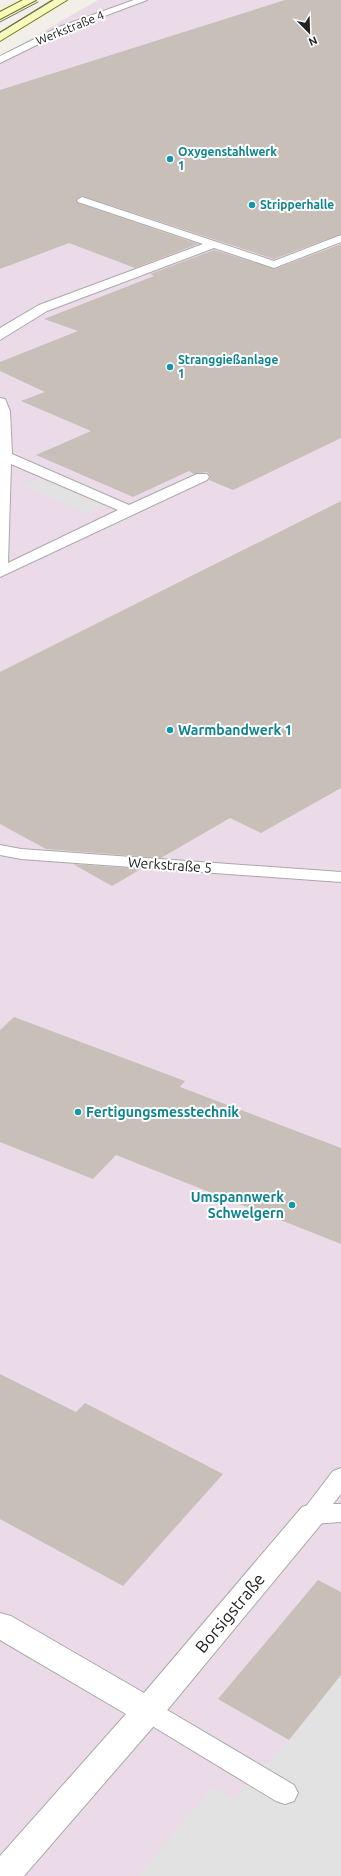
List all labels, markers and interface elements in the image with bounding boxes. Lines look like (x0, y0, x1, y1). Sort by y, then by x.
street label: Werkstraße 4 (34, 8, 106, 47)
north arrow (289, 12, 329, 52)
text: N (307, 34, 319, 48)
place label: Oxygenstahlwerk 1 (178, 145, 277, 172)
marker: Oxygenstahlwerk 1 (165, 154, 175, 164)
place label: Stripperhalle (260, 198, 334, 211)
marker: Stripperhalle (247, 200, 257, 210)
place label: Stranggießanlage 1 (178, 353, 278, 380)
marker: Stranggießanlage 1 (165, 362, 175, 372)
place label: Warmbandwerk 1 (178, 722, 293, 738)
marker: Warmbandwerk 1 (165, 725, 175, 735)
street label: Werkstraße 5 (127, 854, 213, 876)
place label: Fertigungsmesstechnik (86, 1104, 239, 1120)
marker: Fertigungsmesstechnik (73, 1107, 83, 1117)
place label: Umspannwerk Schwelgern (191, 1189, 284, 1221)
marker: Umspannwerk Schwelgern (287, 1200, 297, 1210)
street label: Borsigstraße (191, 1569, 268, 1656)

